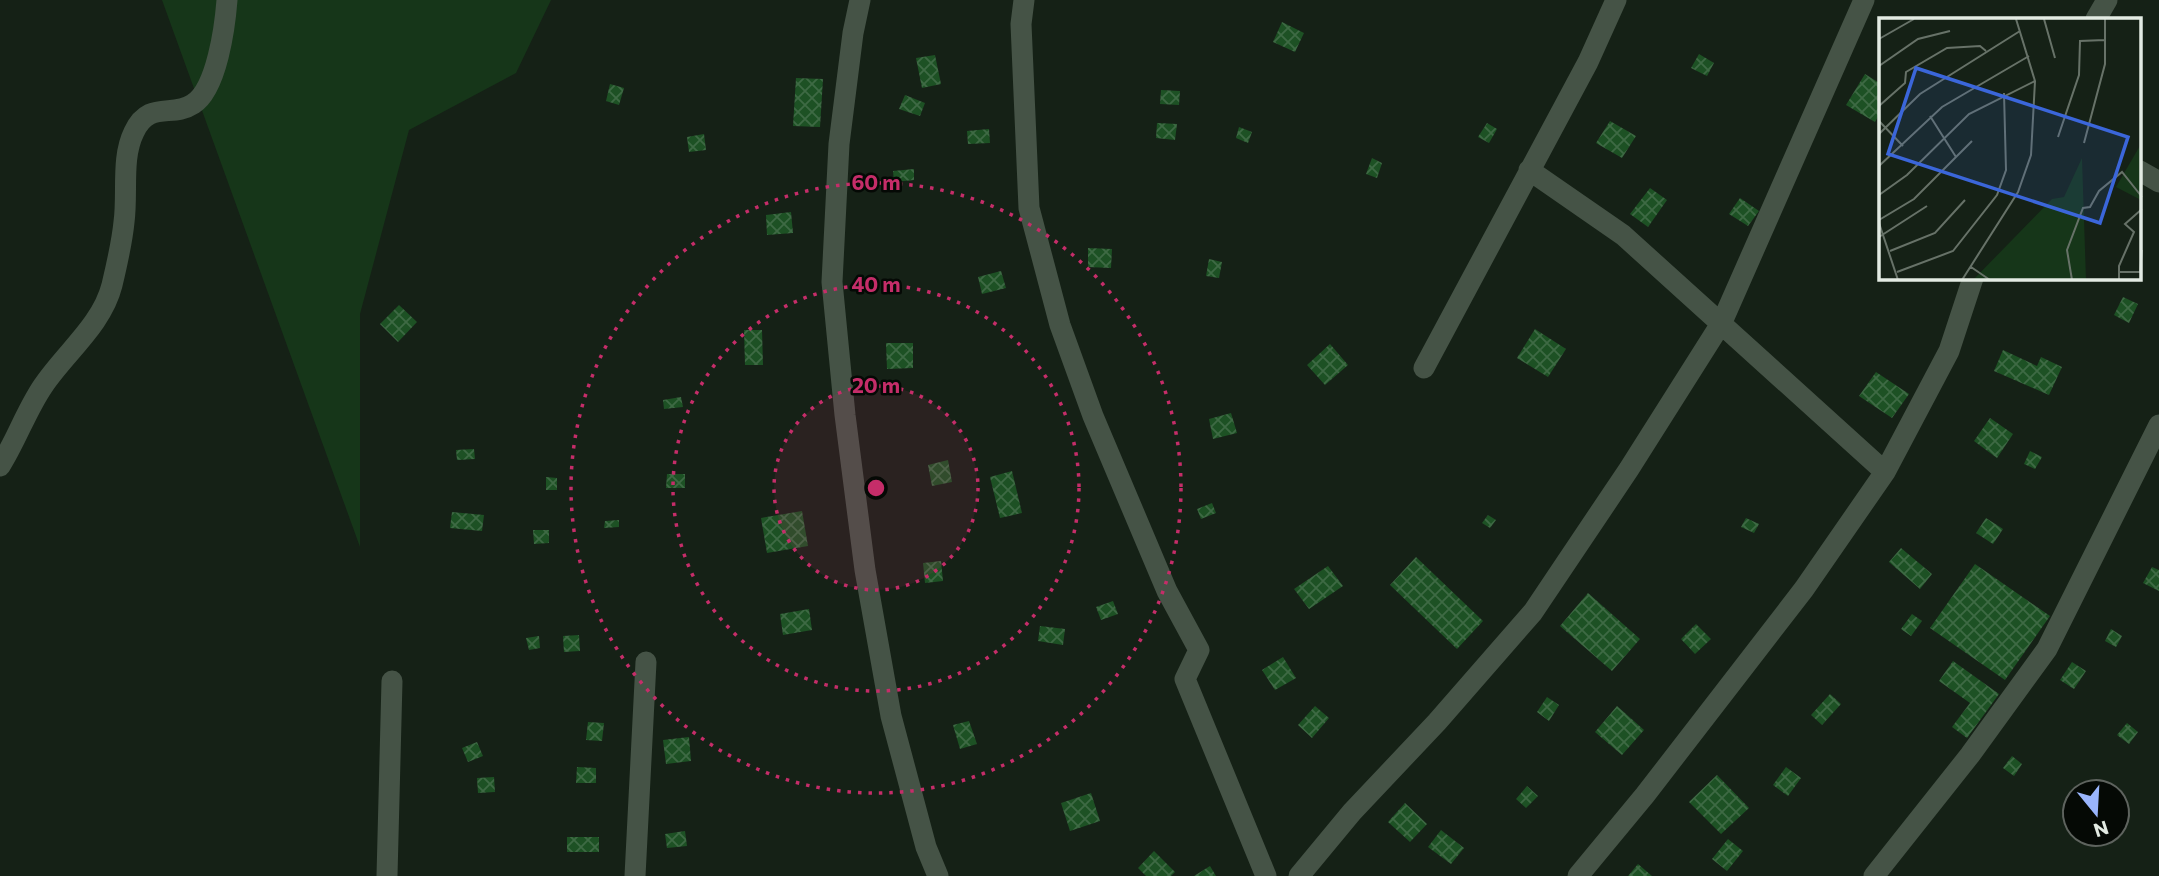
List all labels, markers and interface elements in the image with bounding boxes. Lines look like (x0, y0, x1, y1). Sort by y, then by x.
inset map (1879, 18, 2142, 280)
text: 60 m (851, 169, 901, 194)
text: 40 m (851, 271, 901, 296)
text: 20 m (852, 372, 900, 397)
centre of rings (864, 476, 888, 500)
north arrow (2061, 778, 2131, 848)
text: N (2091, 817, 2112, 843)

